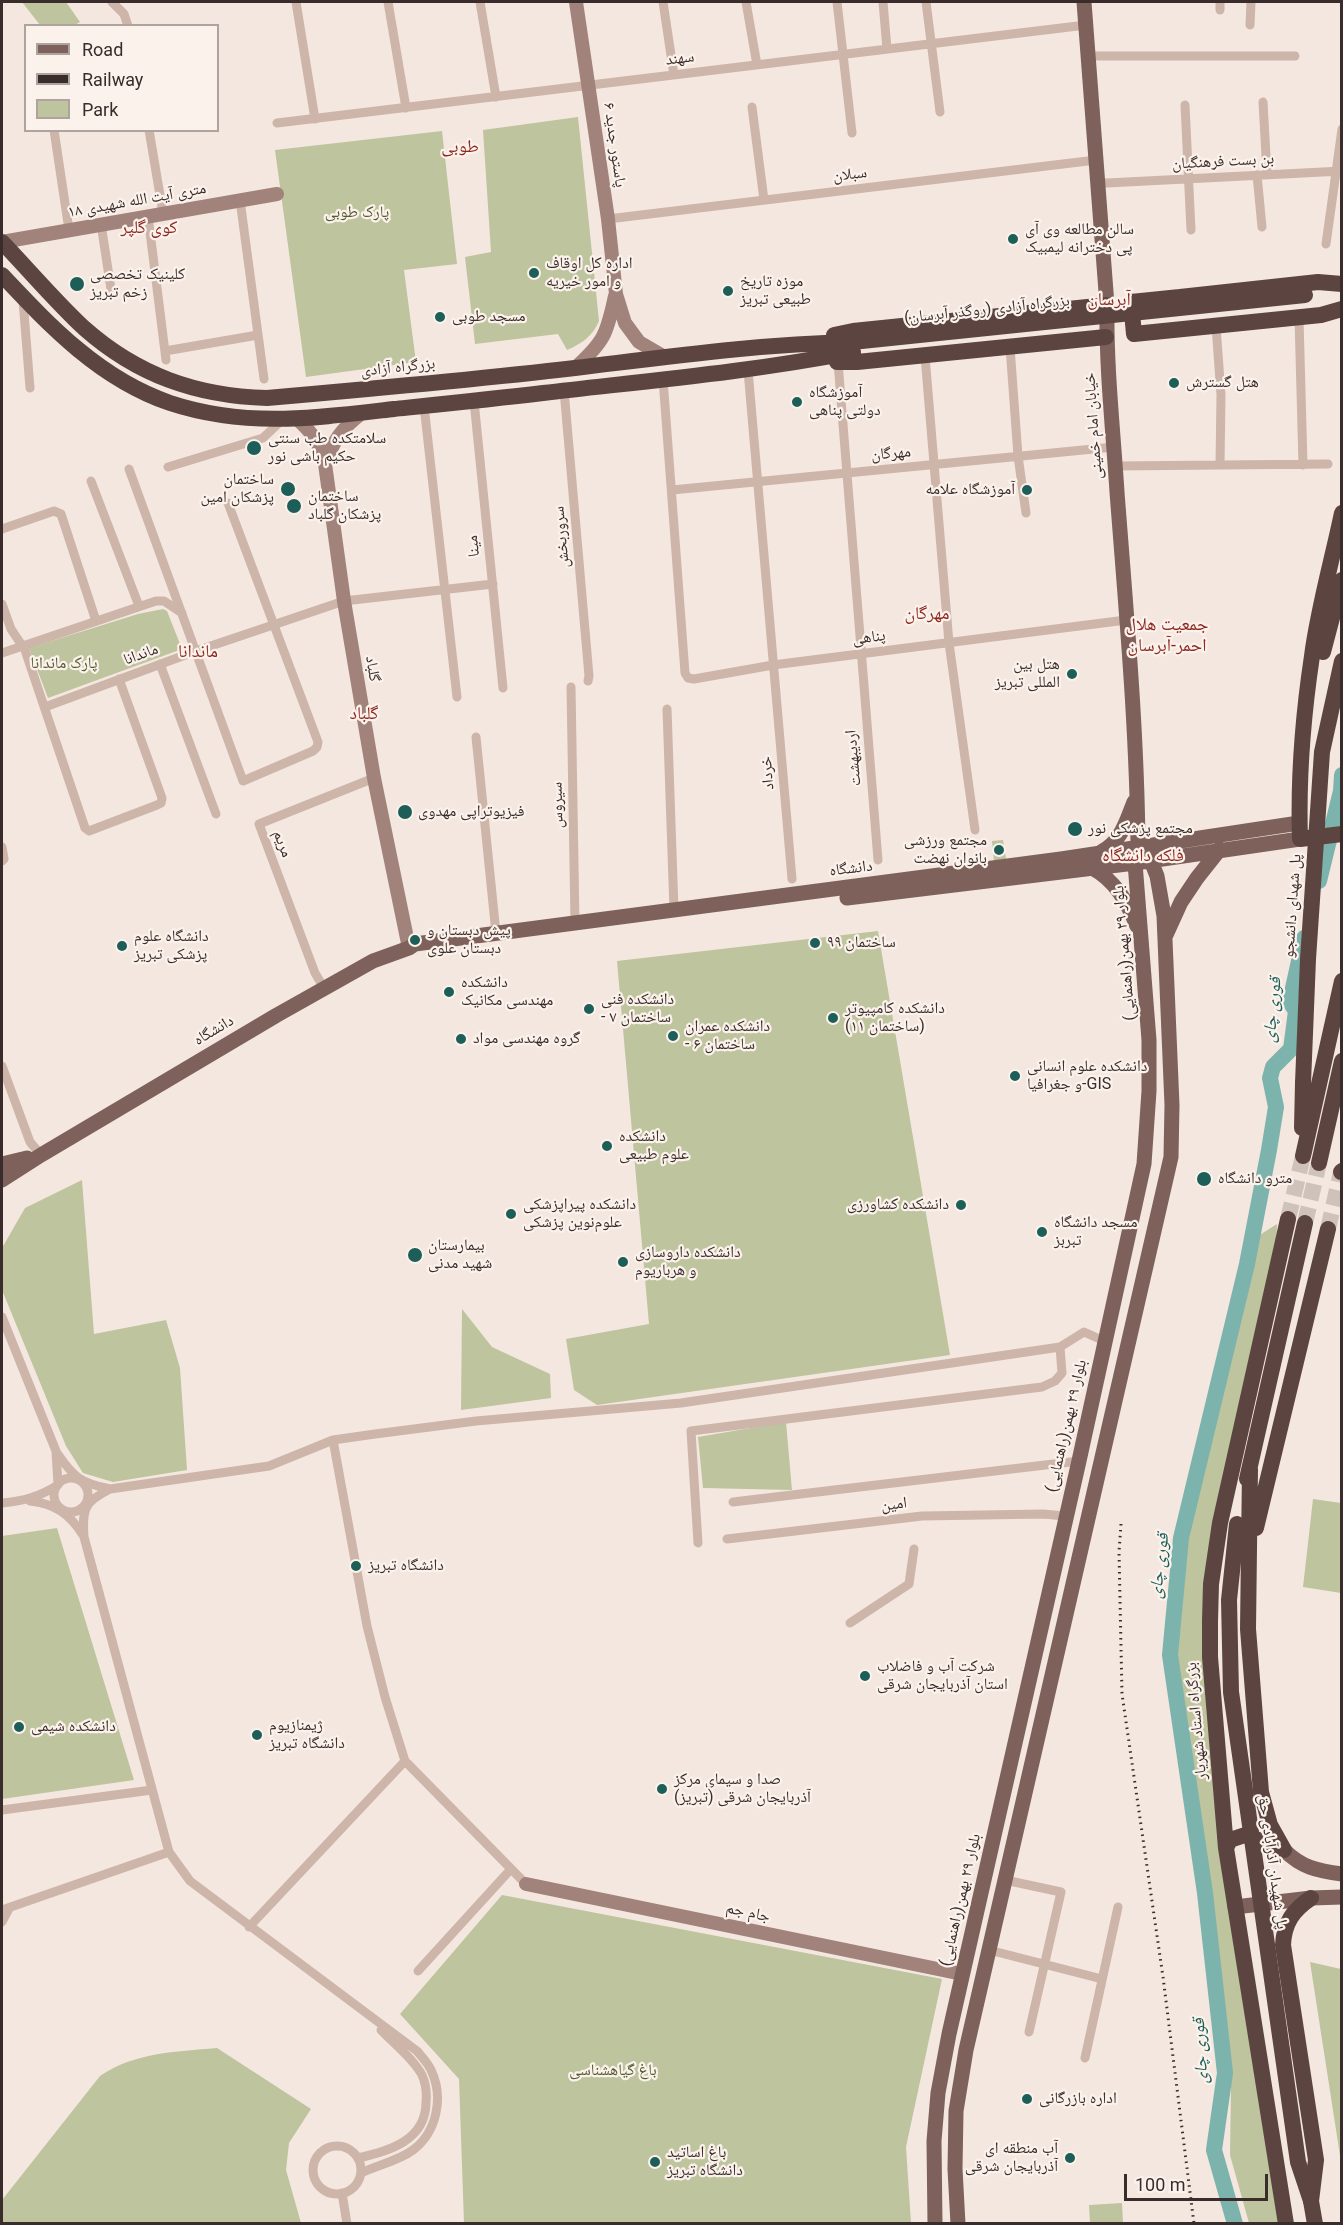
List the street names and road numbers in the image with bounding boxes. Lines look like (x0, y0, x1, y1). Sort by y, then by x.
street label: سهند (664, 48, 696, 70)
street label: پاستور جدید ۶ (599, 101, 629, 189)
street label: بن بست فرهنگیان (1171, 150, 1275, 174)
street label: سبلان (832, 163, 868, 187)
street label: ۱۸ متری آیت الله شهیدی (66, 179, 208, 223)
street label: بزرگراه آزادی (روگذر آبرسان) (903, 292, 1071, 328)
street label: بزرگراه آزادی (360, 355, 436, 381)
street label: خیابان امام خمینی (1081, 372, 1107, 480)
street label: مهرگان (870, 443, 912, 465)
street label: سروربخش (550, 505, 574, 569)
street label: مینا (463, 534, 485, 558)
street label: پناهی (851, 626, 887, 650)
street label: ماندانا (121, 640, 161, 670)
street label: گلباد (360, 655, 384, 683)
street label: اردیبهشت (842, 729, 866, 787)
street label: خرداد (757, 755, 779, 791)
street label: سیروس (548, 782, 568, 828)
street label: مریم (268, 828, 296, 860)
street label: پل شهدای دانشجو (1280, 853, 1306, 959)
street label: دانشگاه (828, 857, 874, 881)
street label: بلوار ٢٩ بهمن(راهنمایی) (1110, 885, 1140, 1021)
street label: دانشگاه (190, 1012, 238, 1050)
street label: بلوار ٢٩ بهمن(راهنمایی) (1042, 1358, 1092, 1494)
street label: امین (880, 1494, 908, 1516)
street label: بزرگراه استاد شهریار (1182, 1661, 1212, 1781)
street label: پل شهیدان آذرآبادی حق (1253, 1793, 1291, 1931)
street label: بلوار ٢٩ بهمن(راهنمایی) (936, 1832, 986, 1968)
street label: جام جم (724, 1899, 772, 1927)

